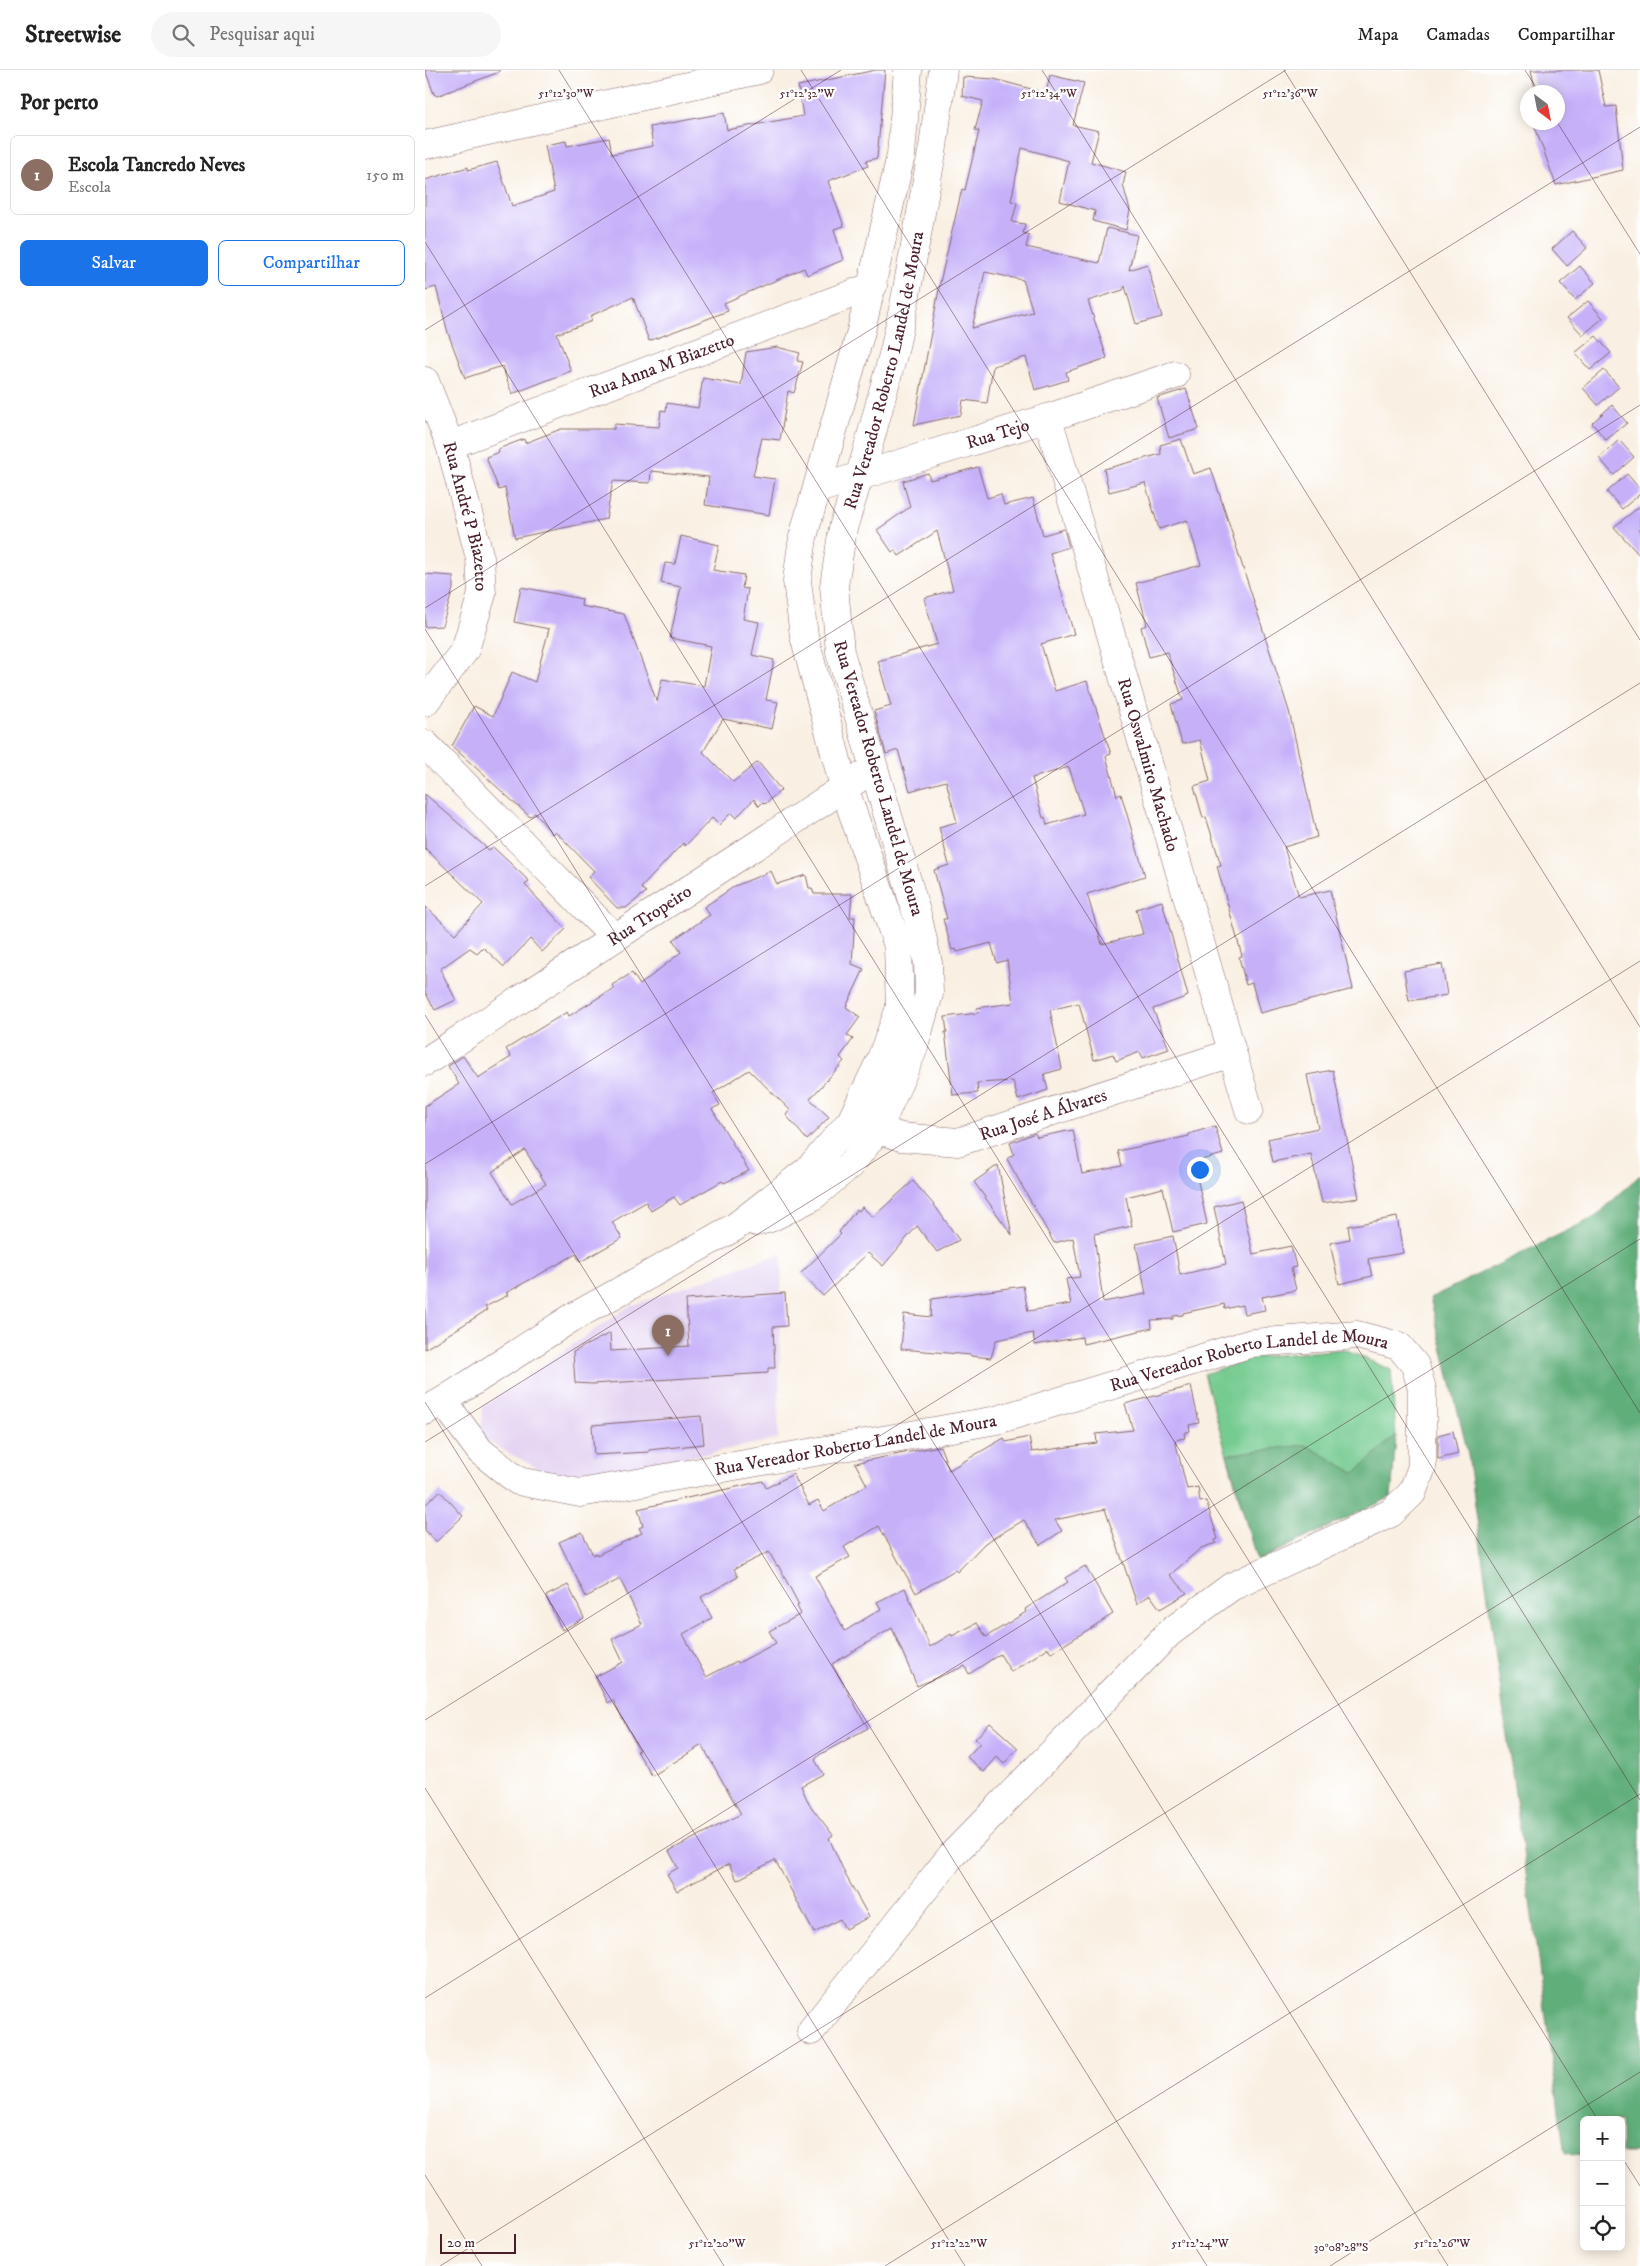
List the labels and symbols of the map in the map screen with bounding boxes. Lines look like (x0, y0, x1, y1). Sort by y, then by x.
north arrow (1520, 85, 1565, 130)
text: 51°12'30"W (538, 86, 595, 101)
text: 51°12'32"W (780, 86, 835, 101)
text: 51°12'34"W (1021, 86, 1078, 101)
text: 51°12'36"W (1262, 86, 1319, 101)
street label: Rua Vereador Roberto Landel de Moura (840, 229, 929, 512)
street label: Rua Anna M Biazetto (586, 329, 738, 404)
street label: Rua Tejo (964, 414, 1032, 455)
street label: Rua André P Biazetto (438, 439, 492, 592)
street label: Rua Vereador Roberto Landel de Moura (828, 638, 928, 919)
street label: Rua Oswalmiro Machado (1112, 676, 1183, 855)
street label: Rua Tropeiro (604, 881, 696, 952)
street label: Rua José A Álvares (977, 1084, 1110, 1146)
your location (1187, 1157, 1213, 1183)
pin: 1 (652, 1315, 684, 1356)
street label: Rua Vereador Roberto Landel de Moura (1107, 1325, 1391, 1397)
street label: Rua Vereador Roberto Landel de Moura (713, 1410, 999, 1481)
scale bar (440, 2231, 516, 2254)
text: 51°12'20"W (689, 2236, 746, 2251)
text: 51°12'22"W (931, 2236, 988, 2251)
text: 51°12'24"W (1171, 2236, 1230, 2251)
text: 51°12'26"W (1414, 2236, 1471, 2251)
text: 30°08'28"S (1314, 2240, 1368, 2255)

